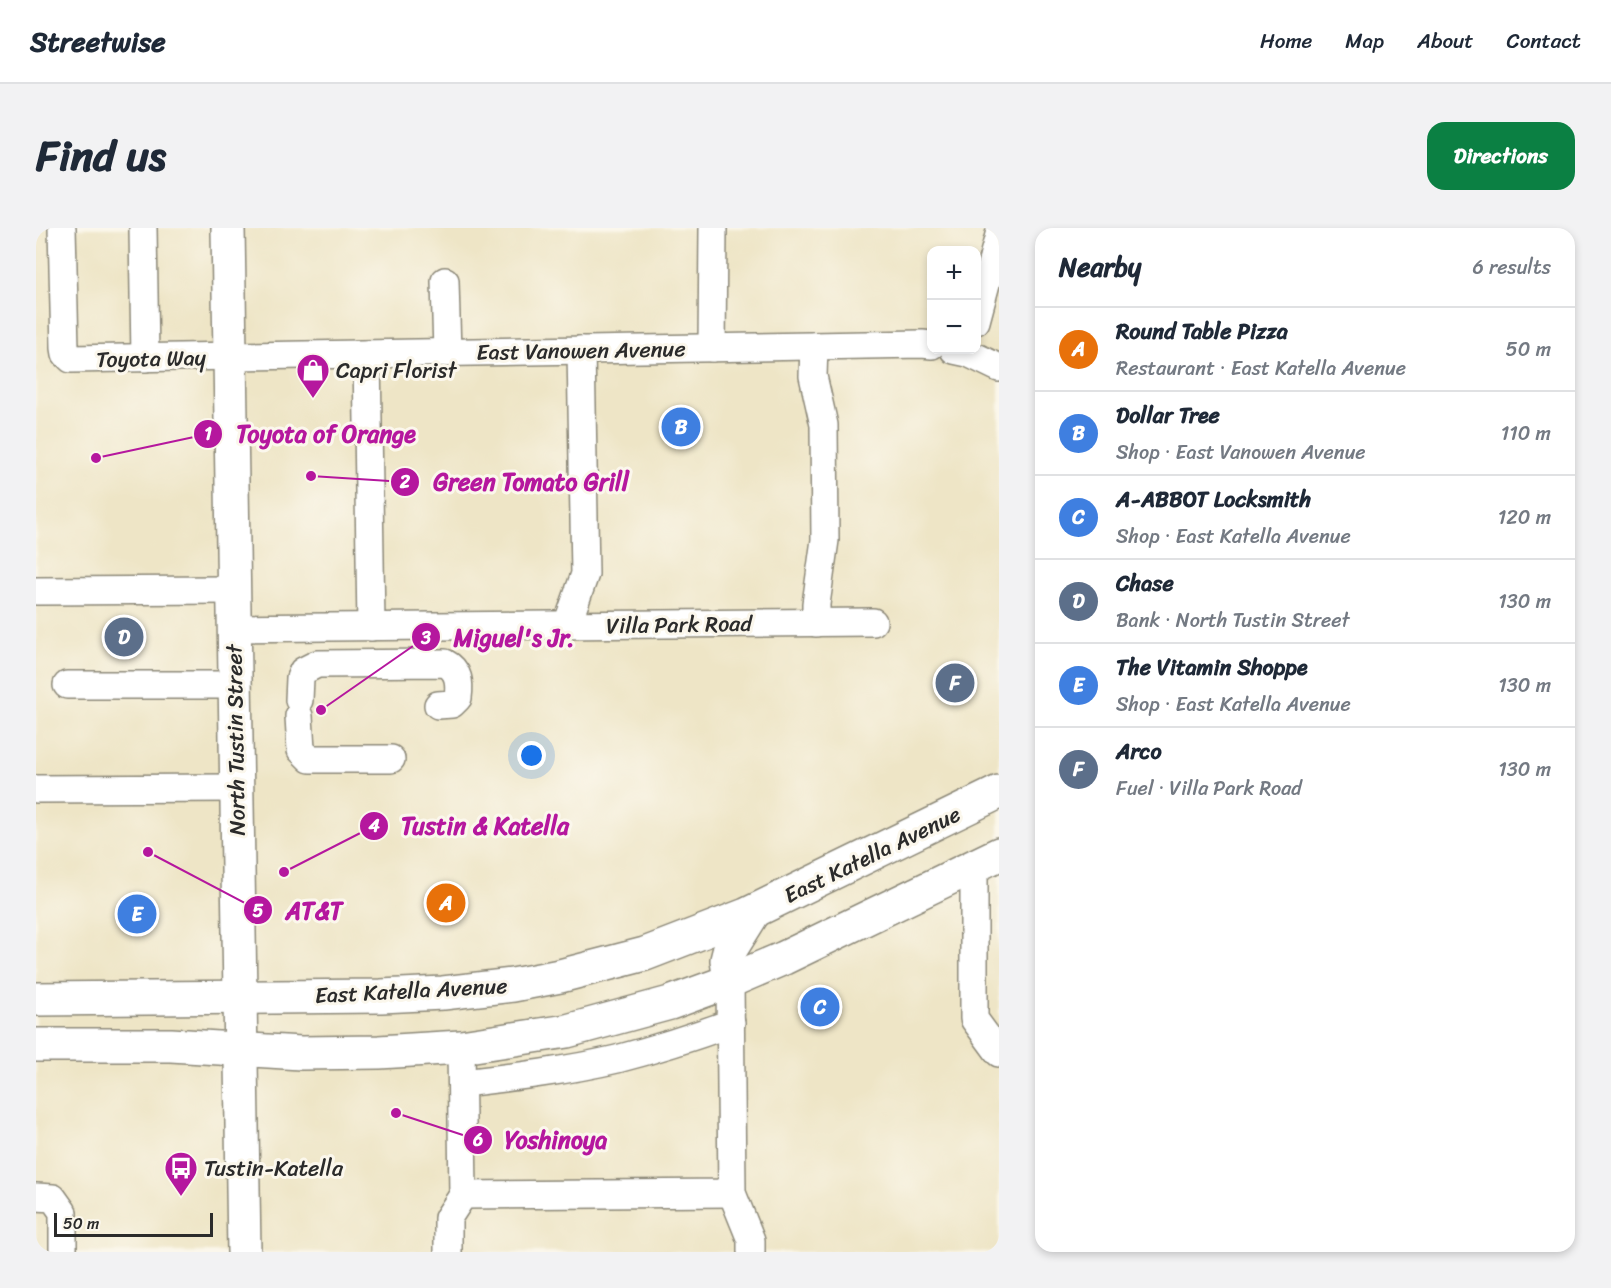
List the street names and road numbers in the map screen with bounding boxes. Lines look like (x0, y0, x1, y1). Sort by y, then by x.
street label: East Vanowen Avenue (476, 329, 686, 372)
street label: Toyota Way (96, 338, 207, 379)
street label: Villa Park Road (606, 604, 754, 645)
street label: North Tustin Street (214, 643, 257, 836)
street label: East Katella Avenue (777, 795, 967, 914)
street label: East Katella Avenue (314, 966, 508, 1015)

